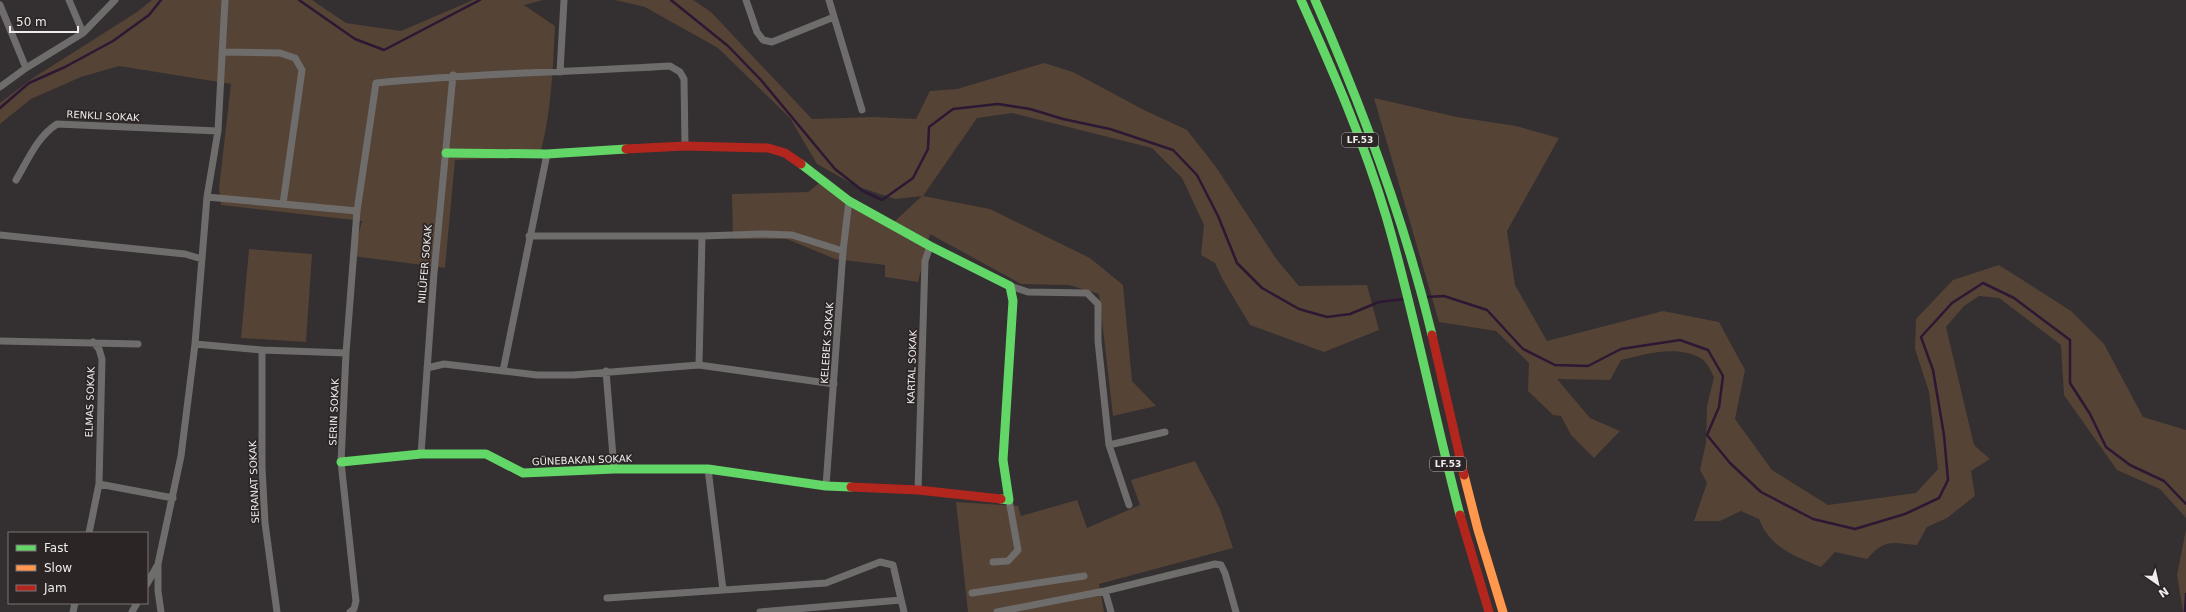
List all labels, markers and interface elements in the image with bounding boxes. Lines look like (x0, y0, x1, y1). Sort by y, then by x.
scale bar (10, 8, 78, 34)
text: 50 m (16, 15, 47, 29)
street label: RENKLI SOKAK (66, 109, 140, 123)
road number: LF.53 (1342, 133, 1378, 147)
street label: NILÜFER SOKAK (415, 224, 434, 304)
street label: KELEBEK SOKAK (819, 301, 835, 384)
street label: KARTAL SOKAK (905, 329, 919, 404)
street label: ELMAS SOKAK (83, 366, 97, 438)
street label: SERIN SOKAK (327, 378, 341, 446)
street label: SERANAT SOKAK (247, 440, 261, 524)
street label: GÜNEBAKAN SOKAK (532, 452, 633, 467)
road number: LF.53 (1430, 457, 1466, 471)
legend (8, 532, 148, 604)
text: Fast (44, 541, 68, 555)
text: Slow (44, 561, 72, 575)
north arrow (2138, 564, 2178, 604)
text: Jam (43, 581, 67, 595)
text: N (2156, 584, 2171, 600)

